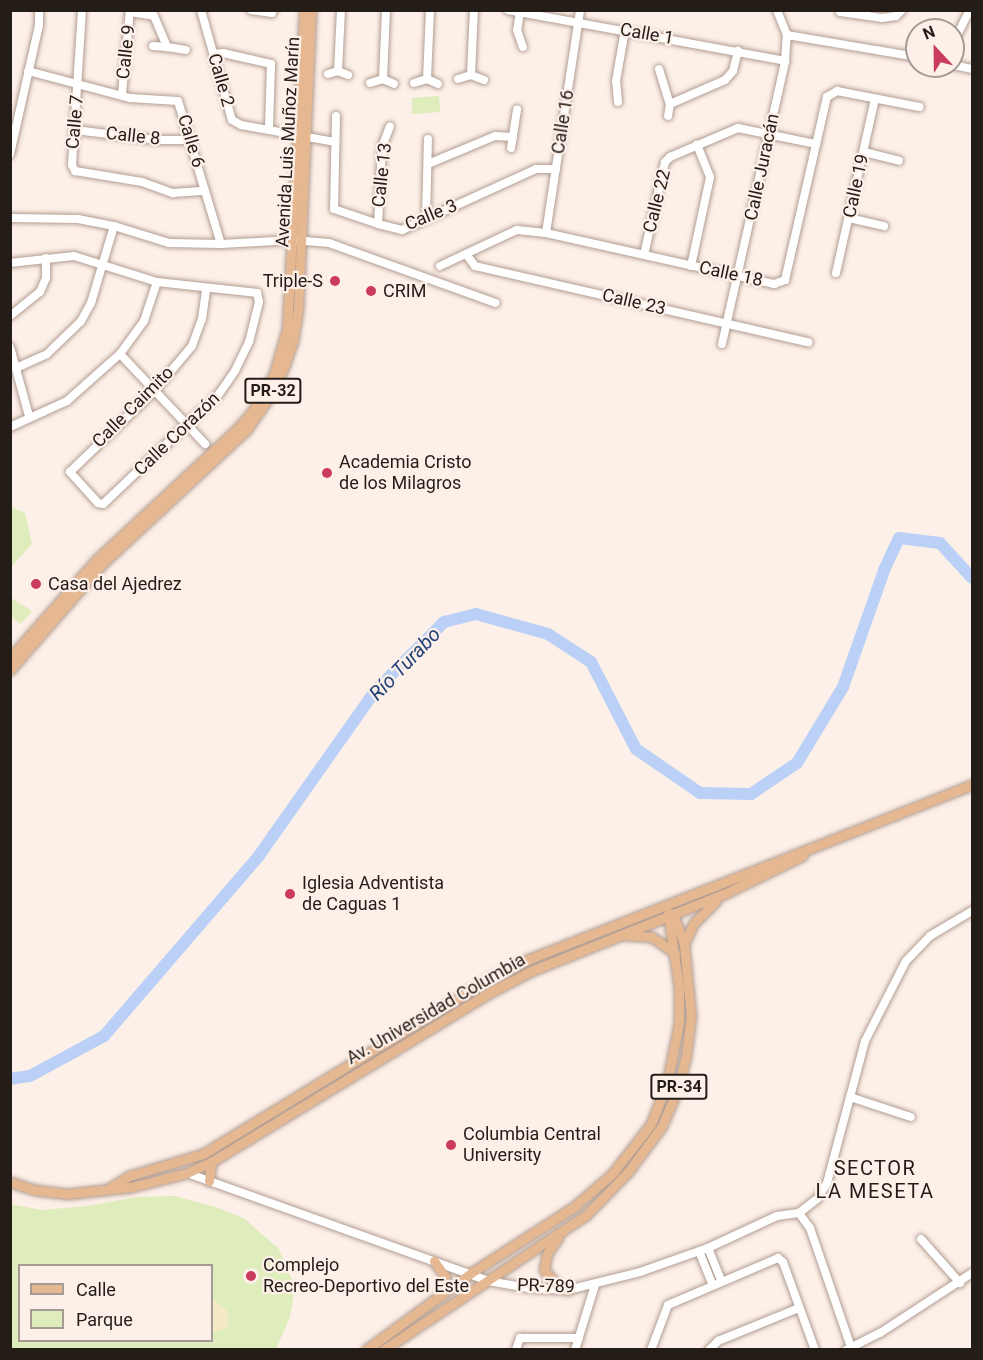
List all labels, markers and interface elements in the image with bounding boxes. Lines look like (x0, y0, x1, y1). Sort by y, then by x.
north arrow (905, 18, 965, 78)
street label: Calle 1 (618, 19, 676, 49)
text: N (920, 22, 938, 44)
street label: Calle 9 (112, 24, 140, 80)
street label: Avenida Luis Muñoz Marín (272, 36, 304, 248)
street label: Calle 2 (203, 51, 239, 109)
street label: Calle 16 (547, 88, 579, 156)
street label: Calle 7 (62, 94, 88, 150)
street label: Calle 6 (173, 112, 209, 170)
street label: Calle Juracán (740, 112, 784, 222)
street label: Calle 8 (105, 122, 161, 150)
street label: Calle 13 (368, 142, 396, 208)
street label: Calle 19 (839, 152, 873, 220)
street label: Calle 22 (639, 167, 675, 235)
street label: Calle 3 (402, 195, 460, 235)
street label: Calle 18 (697, 257, 765, 291)
place label: Triple-S (263, 270, 323, 292)
marker: Triple-S (328, 274, 342, 288)
place label: CRIM (383, 280, 426, 302)
marker: CRIM (364, 284, 378, 298)
street label: Calle 23 (600, 284, 668, 320)
street label: Calle Caimito (88, 362, 178, 452)
road number: PR-32 (243, 378, 303, 404)
street label: Calle Corazón (130, 388, 224, 480)
place label: Academia Cristo de los Milagros (339, 452, 472, 494)
marker: Academia Cristo de los Milagros (320, 466, 334, 480)
place label: Casa del Ajedrez (48, 573, 182, 595)
marker: Casa del Ajedrez (29, 577, 43, 591)
water label: Río Turabo (364, 622, 446, 706)
place label: Iglesia Adventista de Caguas 1 (302, 873, 444, 916)
marker: Iglesia Adventista de Caguas 1 (283, 887, 297, 901)
street label: Av. Universidad Columbia (343, 949, 529, 1069)
road number: PR-34 (649, 1074, 709, 1100)
place label: Columbia Central University (463, 1124, 601, 1166)
marker: Columbia Central University (444, 1138, 458, 1152)
district label: SECTOR LA MESETA (816, 1157, 934, 1204)
place label: Complejo Recreo-Deportivo del Este (263, 1255, 469, 1298)
legend (18, 1264, 213, 1342)
marker: Complejo Recreo-Deportivo del Este (244, 1269, 258, 1283)
street label: PR-789 (517, 1274, 575, 1298)
text: Calle (76, 1279, 116, 1300)
text: Parque (76, 1309, 133, 1330)

